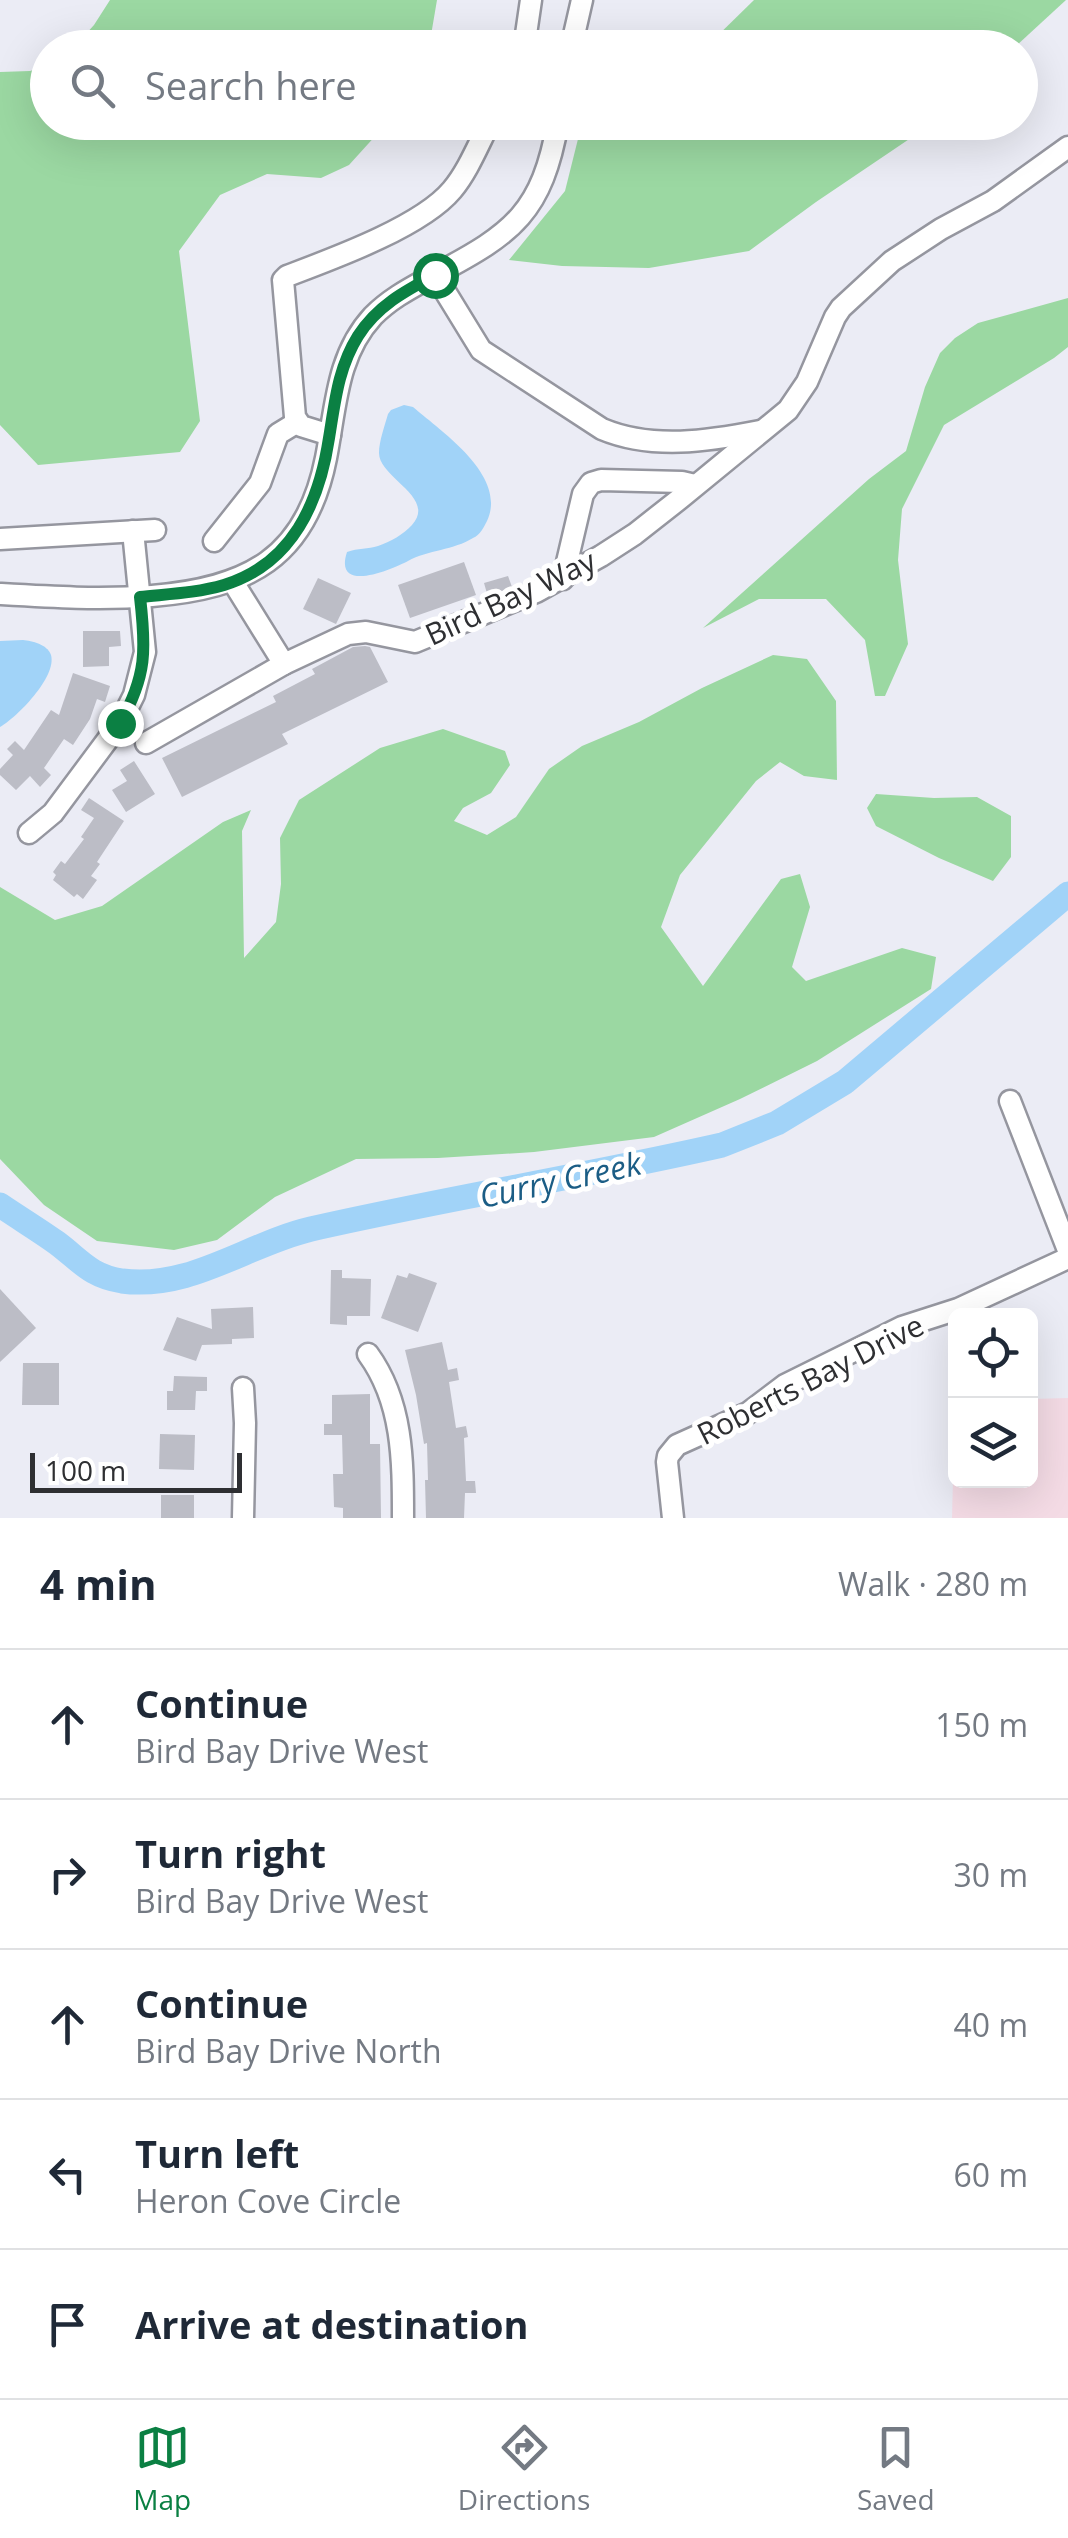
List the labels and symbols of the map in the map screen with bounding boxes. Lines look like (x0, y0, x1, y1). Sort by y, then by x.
route start (413, 253, 459, 299)
street label: Bird Bay Way (418, 539, 603, 654)
route end (98, 701, 144, 747)
water label: Curry Creek (475, 1141, 646, 1217)
street label: Roberts Bay Drive (690, 1304, 930, 1454)
scale bar (30, 1448, 242, 1492)

